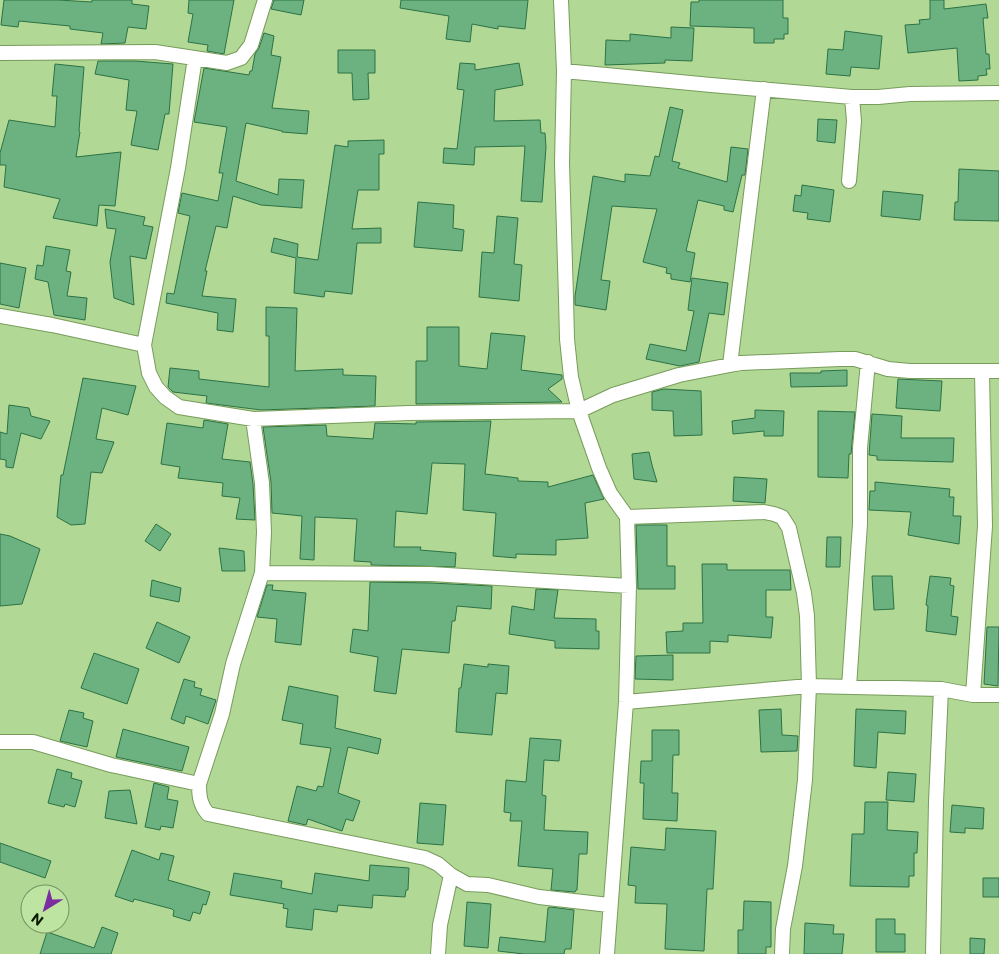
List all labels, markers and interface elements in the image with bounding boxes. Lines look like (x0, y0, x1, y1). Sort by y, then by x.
north arrow (20, 884, 70, 934)
text: N (28, 910, 46, 930)

